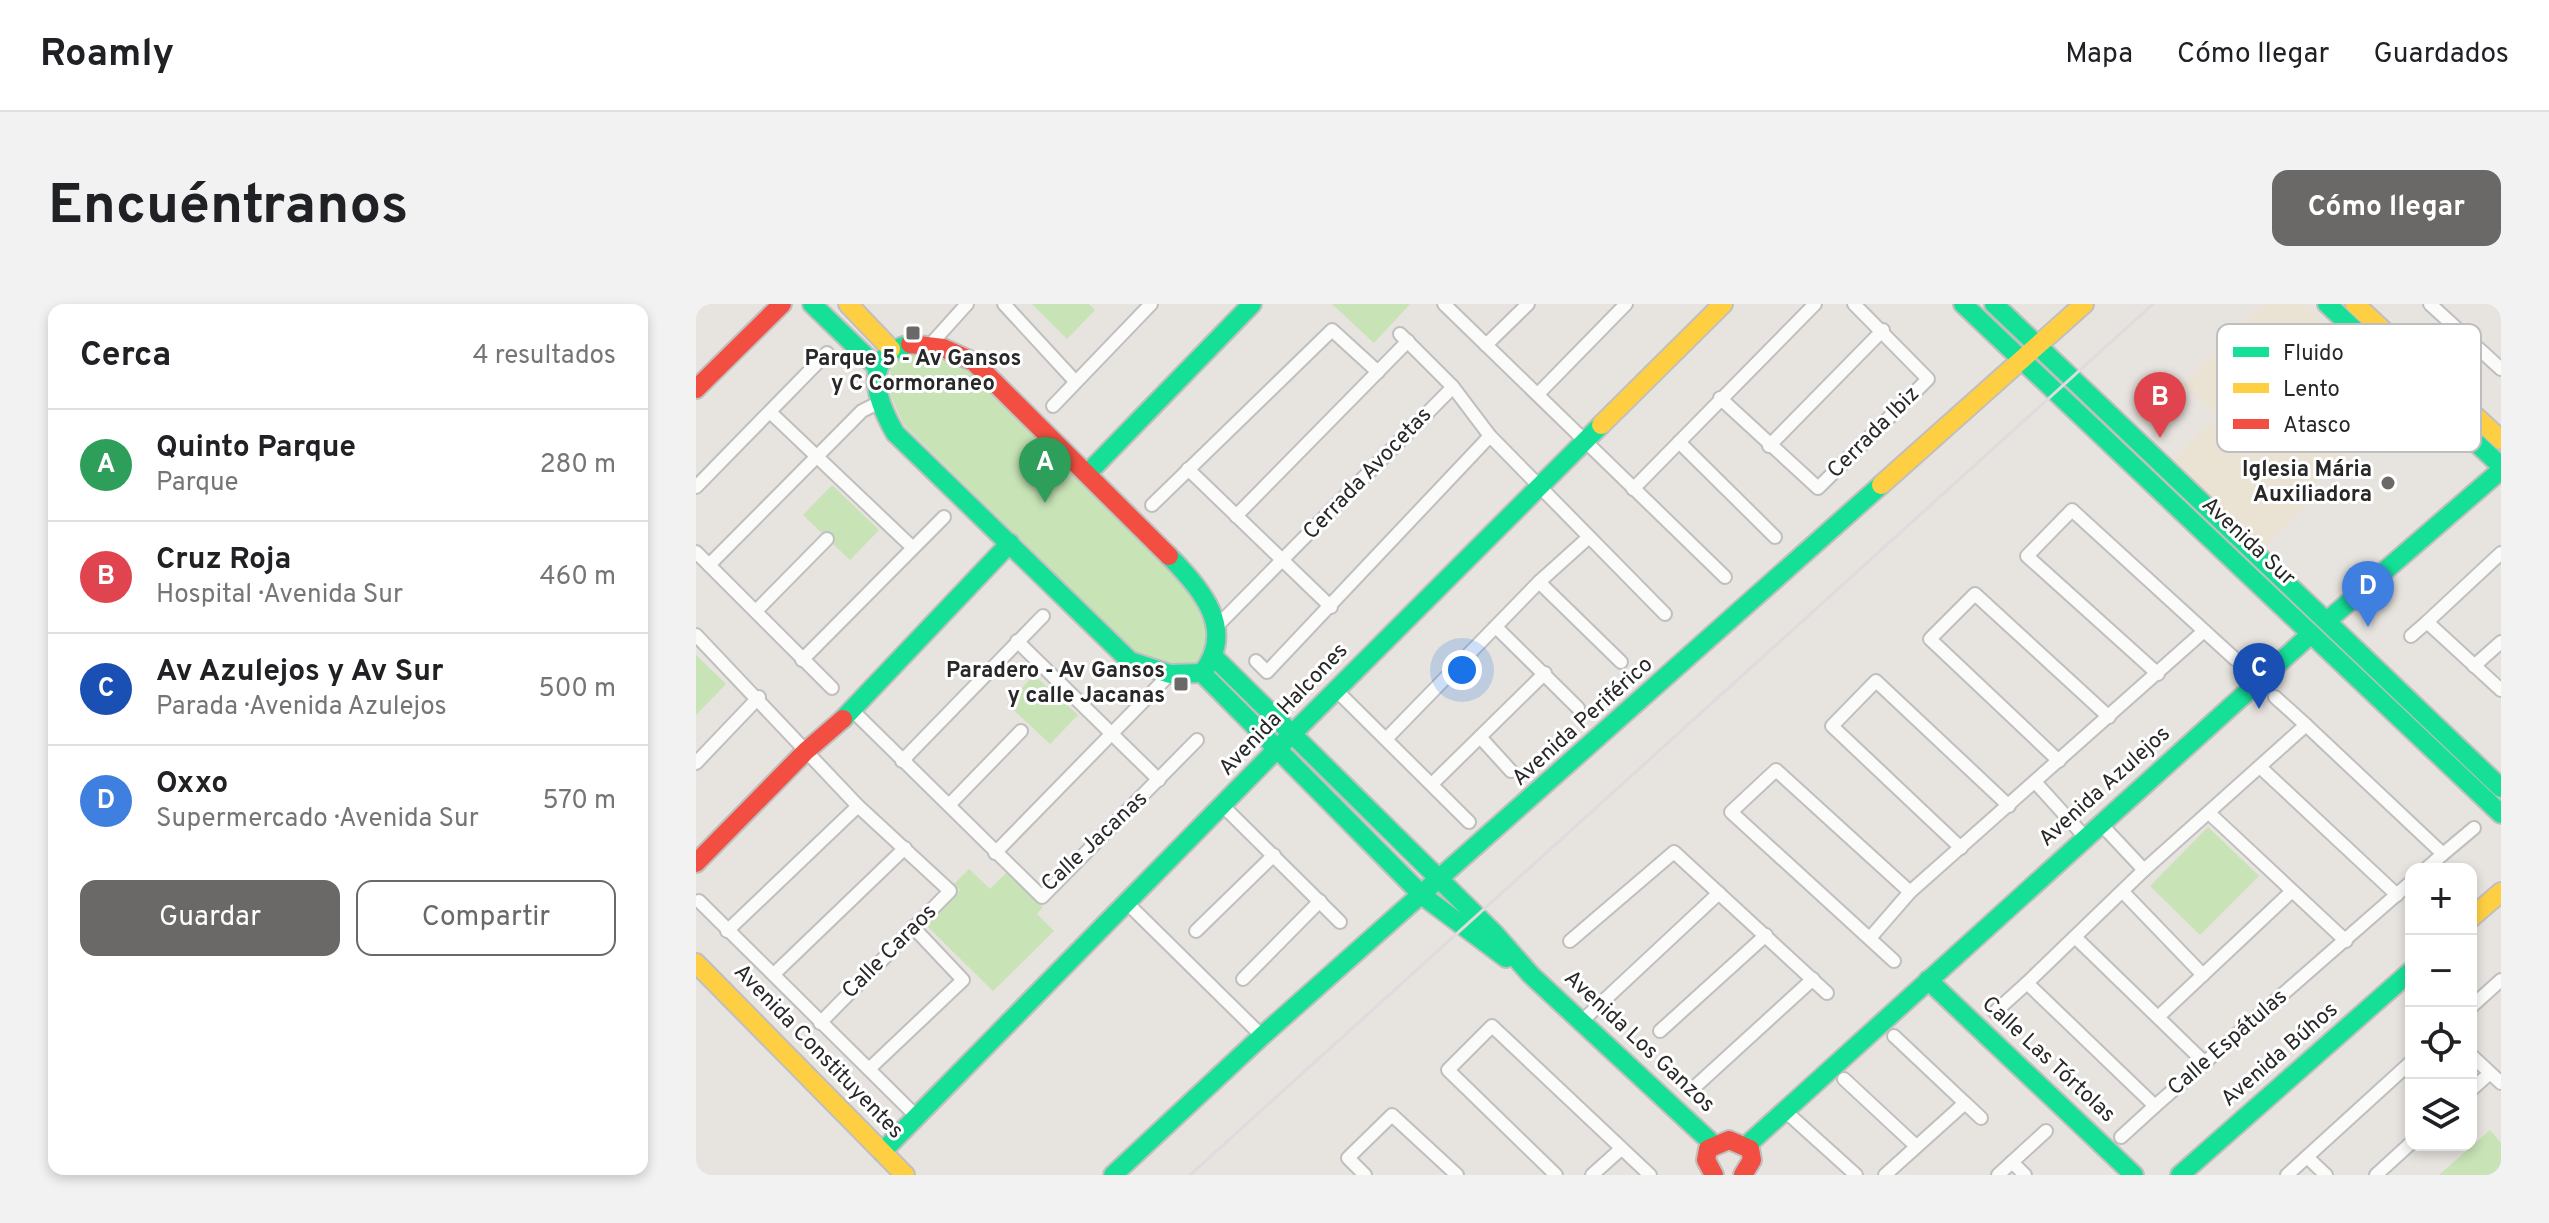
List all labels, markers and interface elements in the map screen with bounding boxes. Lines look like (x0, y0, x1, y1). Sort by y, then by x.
text: Roamly (40, 31, 174, 80)
text: Mapa (2065, 37, 2133, 73)
text: Cómo llegar (2177, 37, 2329, 73)
text: Guardados (2373, 37, 2509, 73)
button: Cómo llegar (2272, 170, 2501, 246)
text: Encuéntranos (48, 173, 408, 243)
marker: Parque 5 - Av Gansos y C Cormoraneo (904, 324, 922, 342)
legend (2217, 324, 2481, 452)
text: Cerca (80, 335, 171, 378)
text: 4 resultados (472, 340, 616, 373)
text: Fluido (2283, 341, 2344, 368)
place label: Parque 5 - Av Gansos y C Cormoraneo (805, 346, 1021, 398)
pin: B (2134, 372, 2186, 438)
text: Lento (2283, 377, 2340, 404)
street label: Cerrada Ibiz (1822, 381, 1926, 485)
street label: Cerrada Avocetas (1298, 402, 1438, 546)
text: Atasco (2283, 413, 2351, 440)
text: Quinto Parque (156, 430, 356, 467)
pin: A (1019, 437, 1071, 503)
text: A (97, 449, 115, 482)
text: 280 m (540, 449, 616, 482)
place label: Iglesia Mária Auxiliadora (2242, 457, 2372, 509)
text: Parque (156, 467, 238, 500)
marker: Iglesia Mária Auxiliadora (2379, 474, 2397, 492)
street label: Avenida Sur (2195, 492, 2301, 593)
text: Cruz Roja (156, 542, 291, 579)
text: B (97, 561, 115, 594)
text: 460 m (540, 561, 616, 594)
pin: D (2342, 561, 2394, 627)
text: Hospital · Avenida Sur (156, 579, 403, 612)
street label: Avenida Halcones (1214, 638, 1354, 782)
pin: C (2233, 643, 2285, 709)
your location (1442, 650, 1482, 690)
street label: Avenida Periférico (1507, 652, 1659, 792)
text: Av Azulejos y Av Sur (156, 654, 443, 691)
place label: Paradero - Av Gansos y calle Jacanas (946, 658, 1165, 710)
text: C (98, 673, 114, 706)
text: 500 m (539, 673, 616, 706)
marker: Paradero - Av Gansos y calle Jacanas (1172, 675, 1190, 693)
text: Parada · Avenida Azulejos (156, 691, 447, 724)
street label: Avenida Azulejos (2034, 721, 2176, 853)
text: Oxxo (156, 766, 228, 803)
text: D (97, 785, 115, 818)
text: 570 m (542, 785, 616, 818)
street label: Calle Jacanas (1036, 786, 1154, 898)
text: Supermercado · Avenida Sur (156, 803, 479, 836)
map controls (2405, 863, 2477, 1151)
button: + (2405, 863, 2477, 935)
button: Guardar (80, 880, 340, 956)
button: Compartir (356, 880, 616, 956)
street label: Calle Caraos (837, 899, 943, 1005)
button: − (2405, 935, 2477, 1007)
street label: Avenida Constituyentes (727, 959, 909, 1145)
street label: Avenida Los Ganzos (1558, 965, 1720, 1119)
street label: Calle Espátulas (2163, 984, 2293, 1102)
street label: Calle Las Tórtolas (1976, 991, 2120, 1129)
street label: Avenida Búhos (2216, 997, 2344, 1113)
button: locate (2405, 1007, 2477, 1079)
button: layers (2405, 1079, 2477, 1151)

